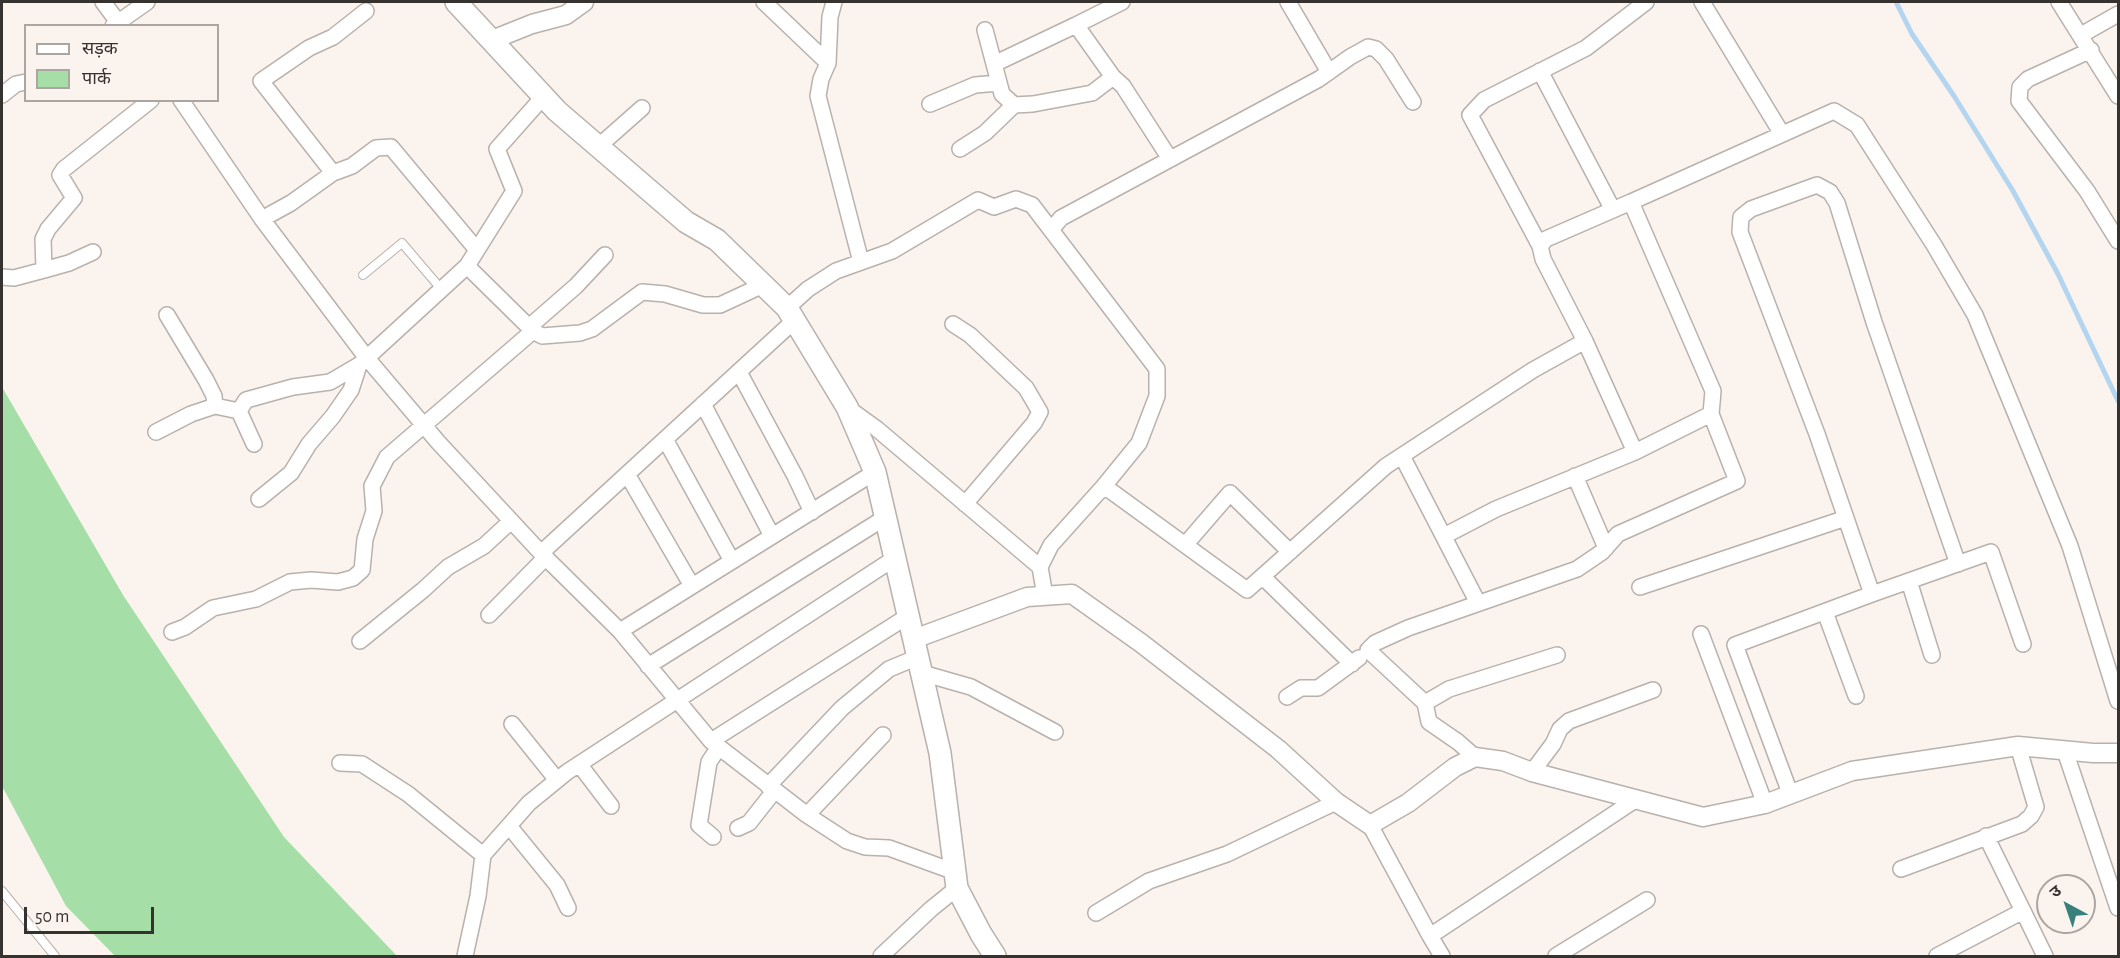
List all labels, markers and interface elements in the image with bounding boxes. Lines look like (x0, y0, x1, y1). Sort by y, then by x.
legend (24, 24, 219, 102)
text: सड़क (82, 40, 118, 58)
text: पार्क (82, 70, 111, 88)
north arrow (2036, 874, 2096, 934)
text: उ (2047, 883, 2064, 901)
scale bar (27, 895, 158, 933)
text: 50 m (35, 908, 69, 926)

